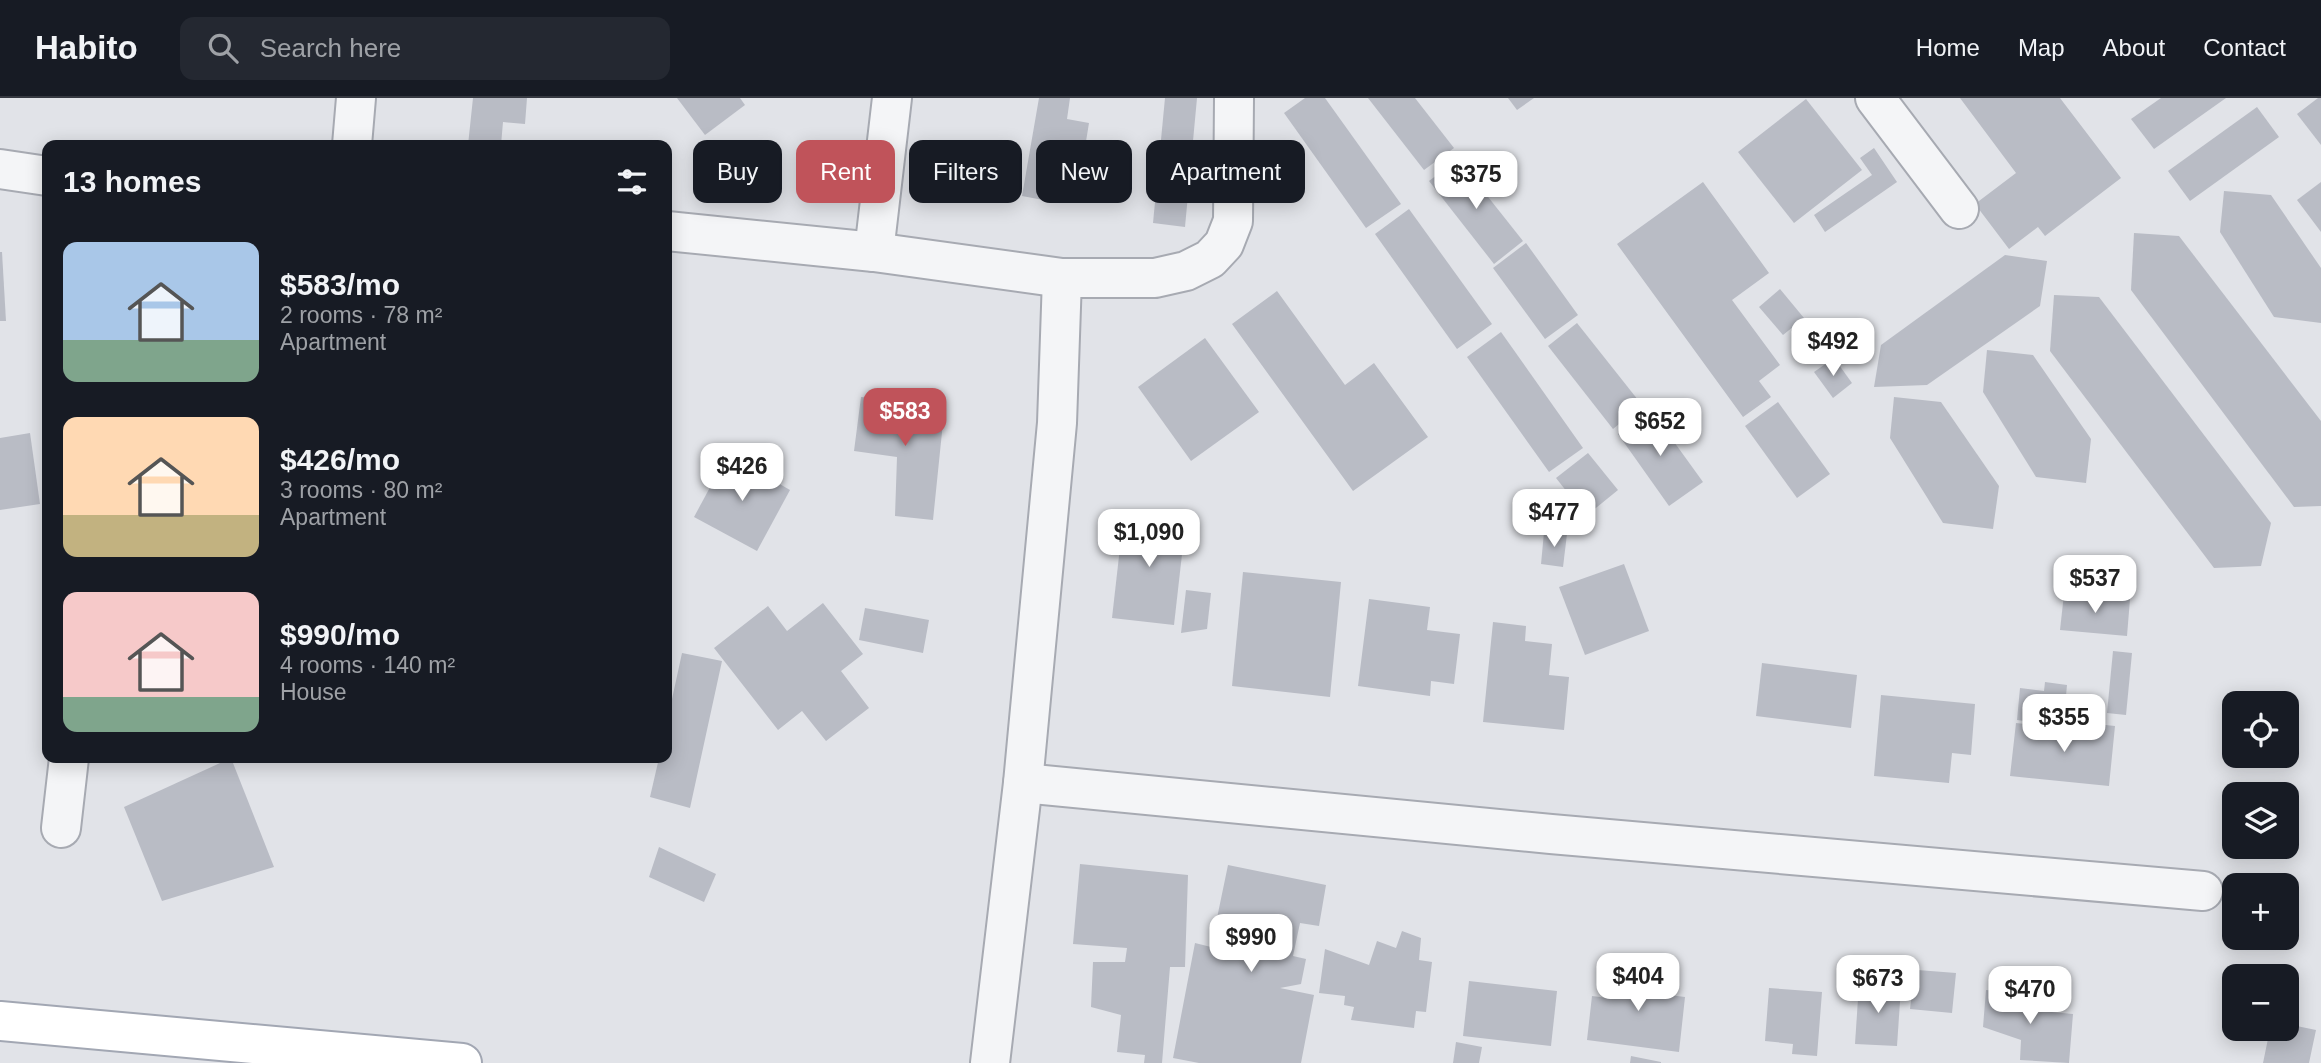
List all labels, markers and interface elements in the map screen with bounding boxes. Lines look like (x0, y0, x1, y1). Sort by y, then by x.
search box (180, 17, 670, 80)
text: Habito (35, 29, 138, 66)
icon: search (204, 29, 242, 67)
text: Search here (260, 33, 401, 63)
text: Home (1916, 34, 1980, 61)
text: Map (2018, 34, 2065, 61)
text: About (2103, 34, 2165, 61)
text: Contact (2203, 34, 2286, 61)
chip: Buy (693, 140, 782, 203)
chip: Rent (796, 140, 895, 203)
chip: Filters (909, 140, 1022, 203)
chip: New (1036, 140, 1132, 203)
chip: Apartment (1146, 140, 1305, 203)
pin: $375 (1435, 152, 1517, 211)
text: $375 (1450, 161, 1502, 187)
icon: filters (613, 163, 651, 201)
text: 13 homes (63, 165, 201, 198)
text: $583/mo (280, 268, 400, 301)
icon: home (119, 270, 203, 354)
text: 2 rooms · 78 m² (280, 302, 442, 328)
pin: $492 (1792, 318, 1874, 378)
text: $492 (1807, 328, 1859, 354)
text: Apartment (280, 329, 386, 355)
pin: $583 (864, 388, 946, 448)
text: $583 (879, 398, 931, 424)
pin: $652 (1619, 398, 1701, 458)
text: $652 (1634, 408, 1686, 434)
text: $426/mo (280, 443, 400, 476)
pin: $426 (701, 444, 783, 503)
icon: home (119, 445, 203, 529)
text: $426 (716, 453, 768, 479)
text: 3 rooms · 80 m² (280, 477, 442, 503)
pin: $477 (1513, 490, 1595, 549)
text: $477 (1528, 499, 1580, 525)
text: Apartment (280, 504, 386, 530)
pin: $1,090 (1092, 510, 1206, 569)
text: $1,090 (1114, 519, 1184, 545)
pin: $537 (2054, 556, 2136, 615)
text: $537 (2069, 565, 2121, 591)
text: $990/mo (280, 618, 400, 651)
icon: home (119, 620, 203, 704)
text: 4 rooms · 140 m² (280, 652, 455, 678)
text: House (280, 679, 346, 705)
map controls (2222, 691, 2299, 1041)
button: locate (2222, 691, 2299, 768)
pin: $355 (2023, 694, 2105, 754)
text: $355 (2038, 704, 2090, 730)
button: layers (2222, 782, 2299, 859)
button: + (2222, 873, 2299, 950)
pin: $990 (1210, 914, 1292, 974)
text: $990 (1225, 924, 1277, 950)
pin: $404 (1597, 954, 1679, 1013)
pin: $673 (1837, 956, 1919, 1015)
text: $404 (1612, 963, 1664, 989)
button: − (2222, 964, 2299, 1041)
text: $673 (1852, 965, 1904, 991)
pin: $470 (1989, 967, 2071, 1026)
text: $470 (2004, 976, 2056, 1002)

